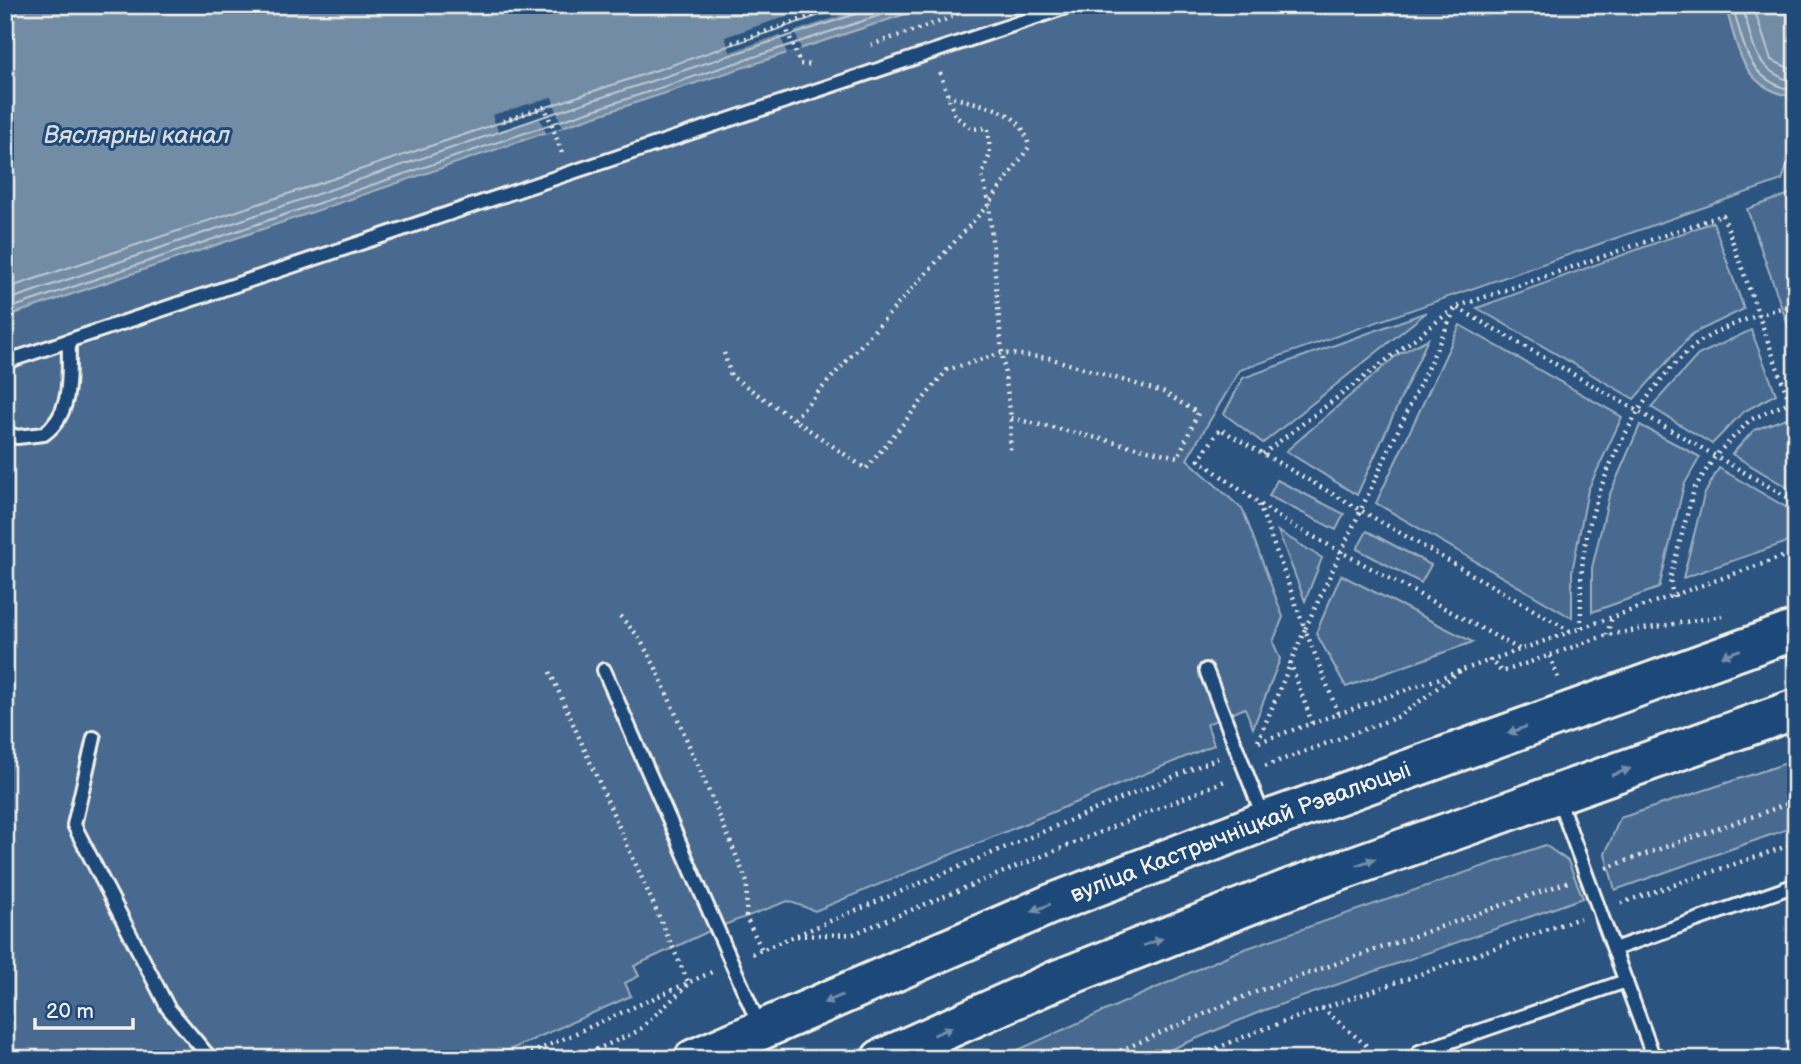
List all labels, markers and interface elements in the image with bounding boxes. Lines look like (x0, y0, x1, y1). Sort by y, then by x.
water label: Вяслярны канал (44, 121, 231, 150)
one-way arrow (1721, 648, 1742, 659)
one-way arrow (1507, 725, 1528, 736)
street label: вуліца Кастрычніцкай Рэвалюцыі (1066, 756, 1415, 909)
one-way arrow (1611, 767, 1632, 778)
one-way arrow (1355, 856, 1376, 867)
one-way arrow (1031, 903, 1052, 914)
one-way arrow (1143, 937, 1164, 948)
scale bar (35, 987, 133, 1031)
one-way arrow (823, 993, 843, 1005)
text: 20 m (46, 999, 94, 1024)
one-way arrow (933, 1025, 954, 1036)

